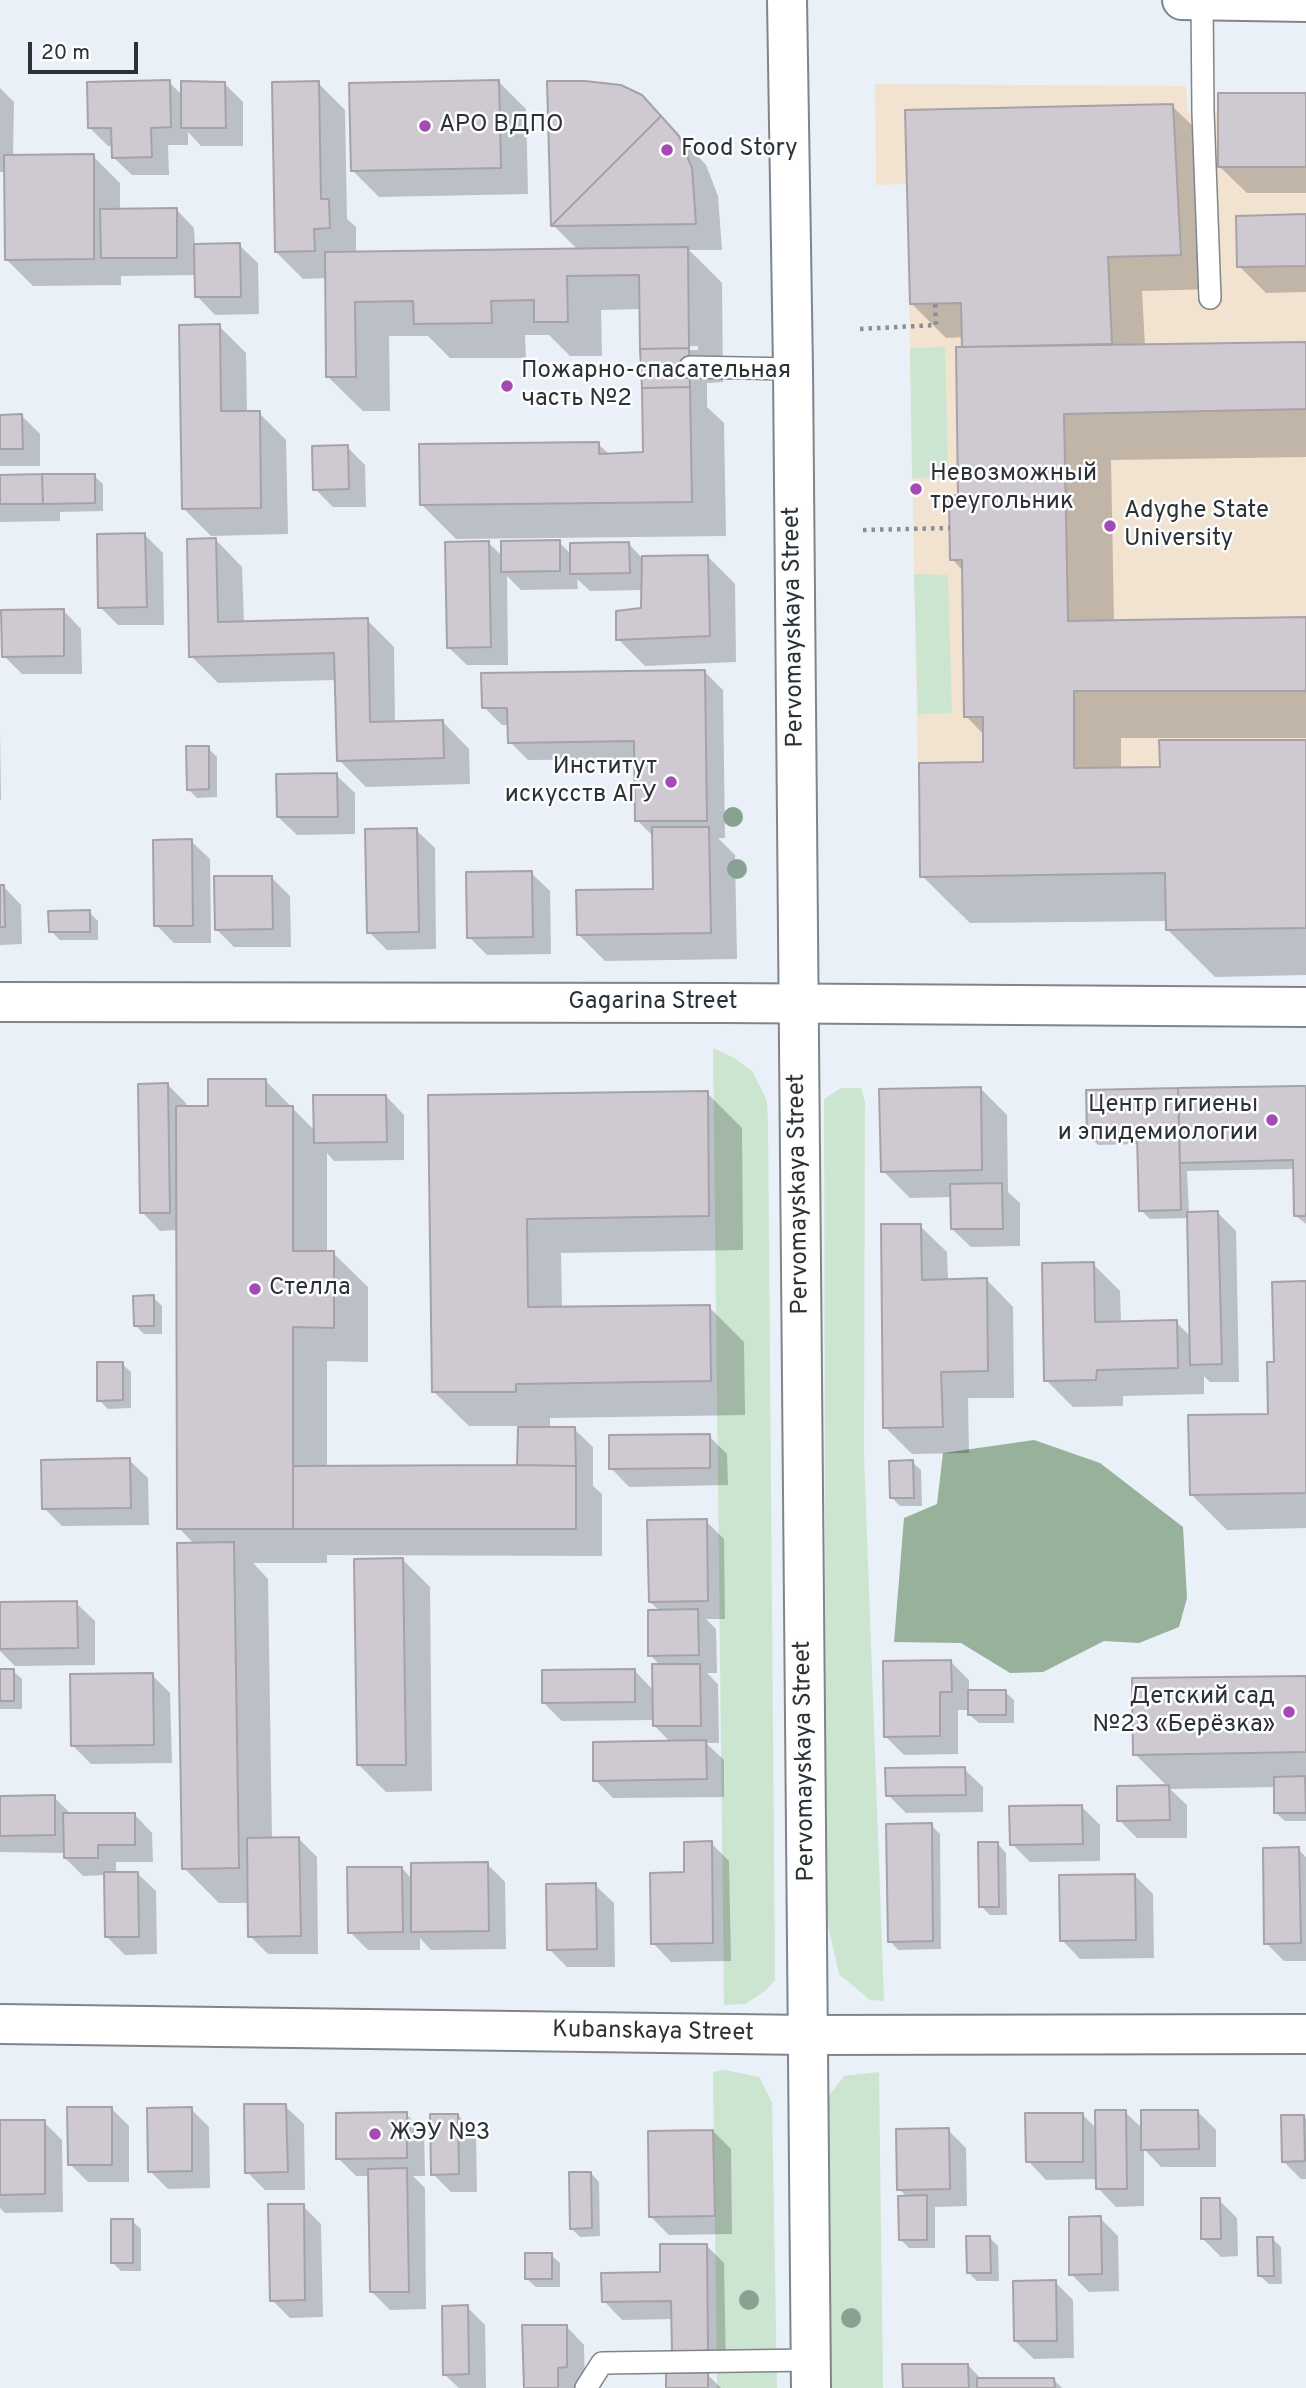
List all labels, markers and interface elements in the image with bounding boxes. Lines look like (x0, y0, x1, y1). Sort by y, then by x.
scale bar (32, 28, 142, 72)
text: 20 m (41, 40, 90, 67)
place label: АРО ВДПО (439, 112, 563, 140)
marker: АРО ВДПО (417, 118, 433, 134)
place label: Food Story (681, 136, 798, 164)
marker: Food Story (659, 142, 675, 158)
place label: Пожарно-спасательная часть №2 (521, 358, 791, 414)
marker: Пожарно-спасательная часть №2 (499, 378, 515, 394)
place label: Невозможный треугольник (930, 461, 1097, 517)
marker: Невозможный треугольник (908, 481, 924, 497)
place label: Adyghe State University (1124, 498, 1269, 554)
street label: Pervomayskaya Street (778, 506, 812, 748)
marker: Adyghe State University (1102, 518, 1118, 534)
place label: Институт искусств АГУ (505, 754, 657, 810)
marker: Институт искусств АГУ (663, 774, 679, 790)
street label: Gagarina Street (568, 989, 738, 1017)
street label: Pervomayskaya Street (783, 1073, 817, 1315)
place label: Центр гигиены и эпидемиологии (1058, 1092, 1258, 1148)
marker: Центр гигиены и эпидемиологии (1264, 1112, 1280, 1128)
place label: Стелла (269, 1275, 351, 1303)
marker: Стелла (247, 1281, 263, 1297)
street label: Pervomayskaya Street (789, 1640, 823, 1882)
place label: Детский сад №23 «Берёзка» (1092, 1684, 1275, 1740)
marker: Детский сад №23 «Берёзка» (1281, 1704, 1297, 1720)
street label: Kubanskaya Street (552, 2017, 754, 2049)
place label: ЖЭУ №3 (389, 2120, 490, 2148)
marker: ЖЭУ №3 (367, 2126, 383, 2142)

